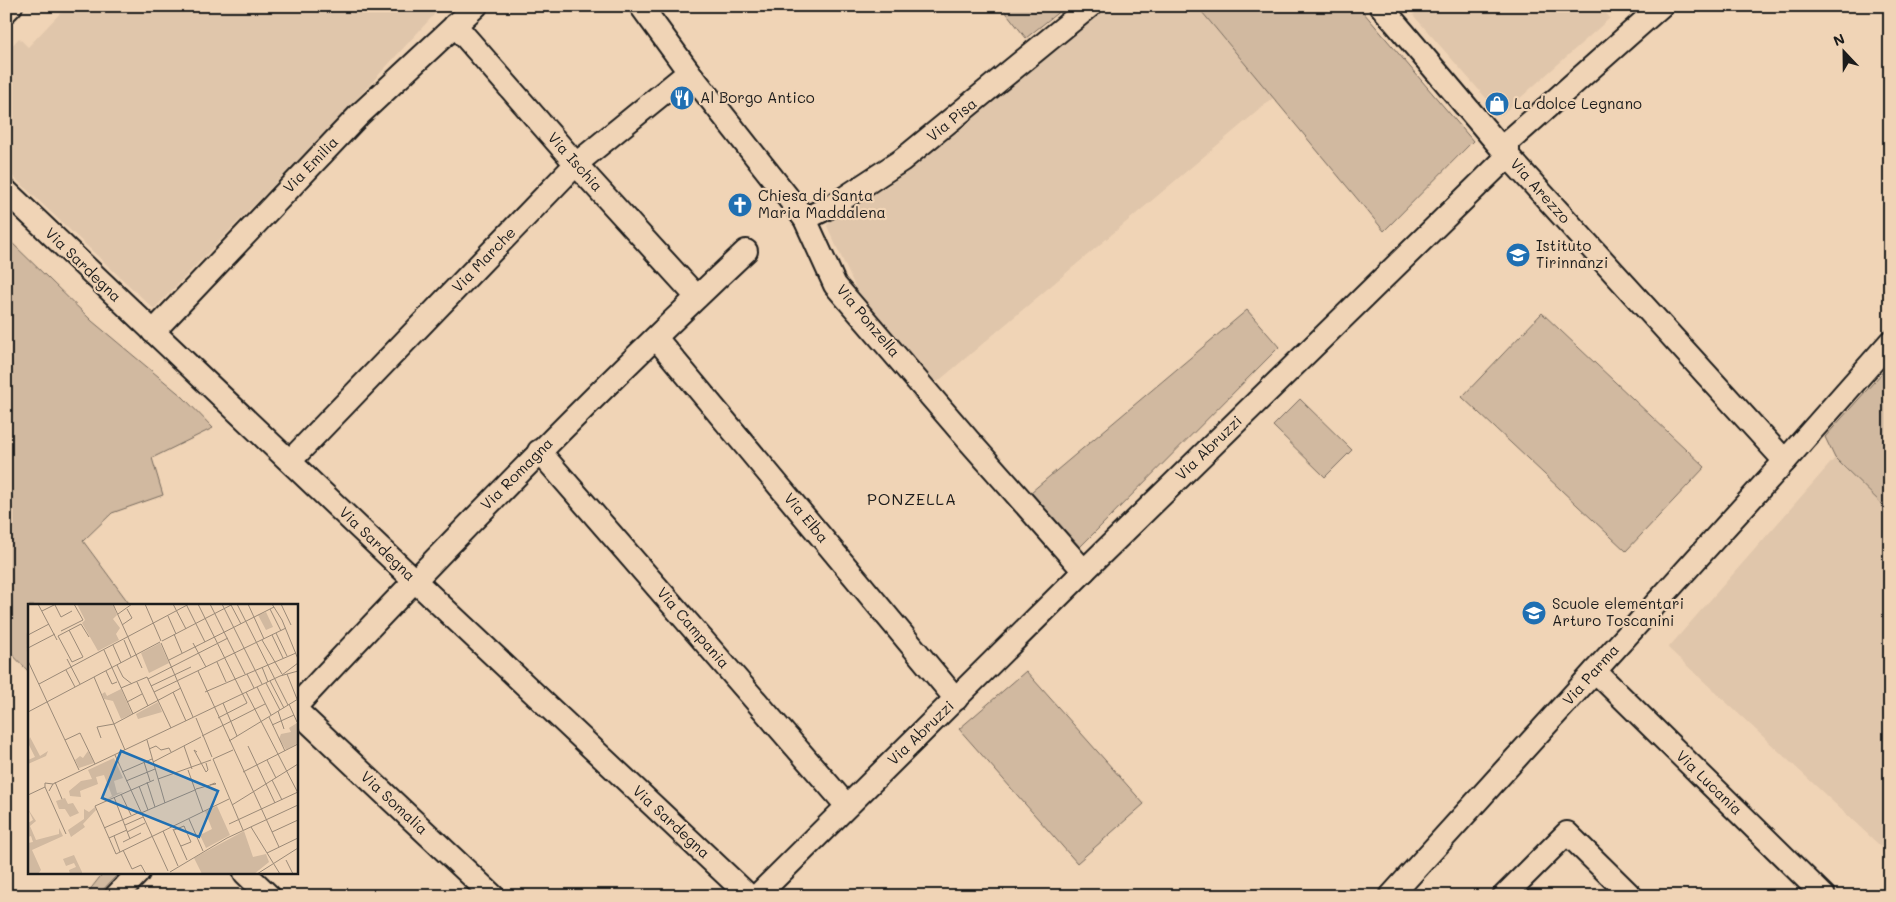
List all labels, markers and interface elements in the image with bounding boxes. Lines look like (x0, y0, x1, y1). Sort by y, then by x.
north arrow (1818, 28, 1868, 78)
text: N (1830, 29, 1847, 50)
restaurant icon: Al Borgo Antico (669, 85, 695, 111)
place label: Al Borgo Antico (700, 87, 815, 107)
shop icon: La dolce Legnano (1484, 91, 1510, 117)
street label: Via Pisa (922, 93, 981, 145)
place label: La dolce Legnano (1514, 93, 1642, 113)
street label: Via Ischia (544, 127, 608, 195)
street label: Via Emilia (278, 132, 342, 197)
street label: Via Arezzo (1506, 153, 1575, 227)
place label: Chiesa di Santa Maria Maddalena (758, 185, 886, 222)
church icon: Chiesa di Santa Maria Maddalena (727, 192, 753, 218)
street label: Via Marche (447, 222, 520, 296)
street label: Via Sardegna (41, 223, 126, 306)
place label: Istituto Tirinnanzi (1536, 235, 1608, 272)
school or university icon: Istituto Tirinnanzi (1505, 242, 1531, 268)
street label: Via Ponzella (832, 280, 905, 361)
street label: Via Abruzzi (1171, 410, 1246, 484)
street label: Via Romagna (476, 433, 557, 514)
street label: Via Elba (780, 488, 834, 547)
district label: PONZELLA (867, 488, 957, 509)
street label: Via Sardegna (335, 502, 420, 585)
street label: Via Campania (653, 583, 735, 672)
place label: Scuole elementari Arturo Toscanini (1552, 593, 1684, 630)
school or university icon: Scuole elementari Arturo Toscanini (1521, 600, 1547, 626)
inset map (28, 604, 298, 874)
street label: Via Parma (1557, 639, 1623, 709)
street label: Via Abruzzi (883, 695, 958, 769)
street label: Via Lucania (1672, 746, 1747, 819)
street label: Via Somalia (357, 766, 432, 838)
street label: Via Sardegna (629, 780, 715, 862)

